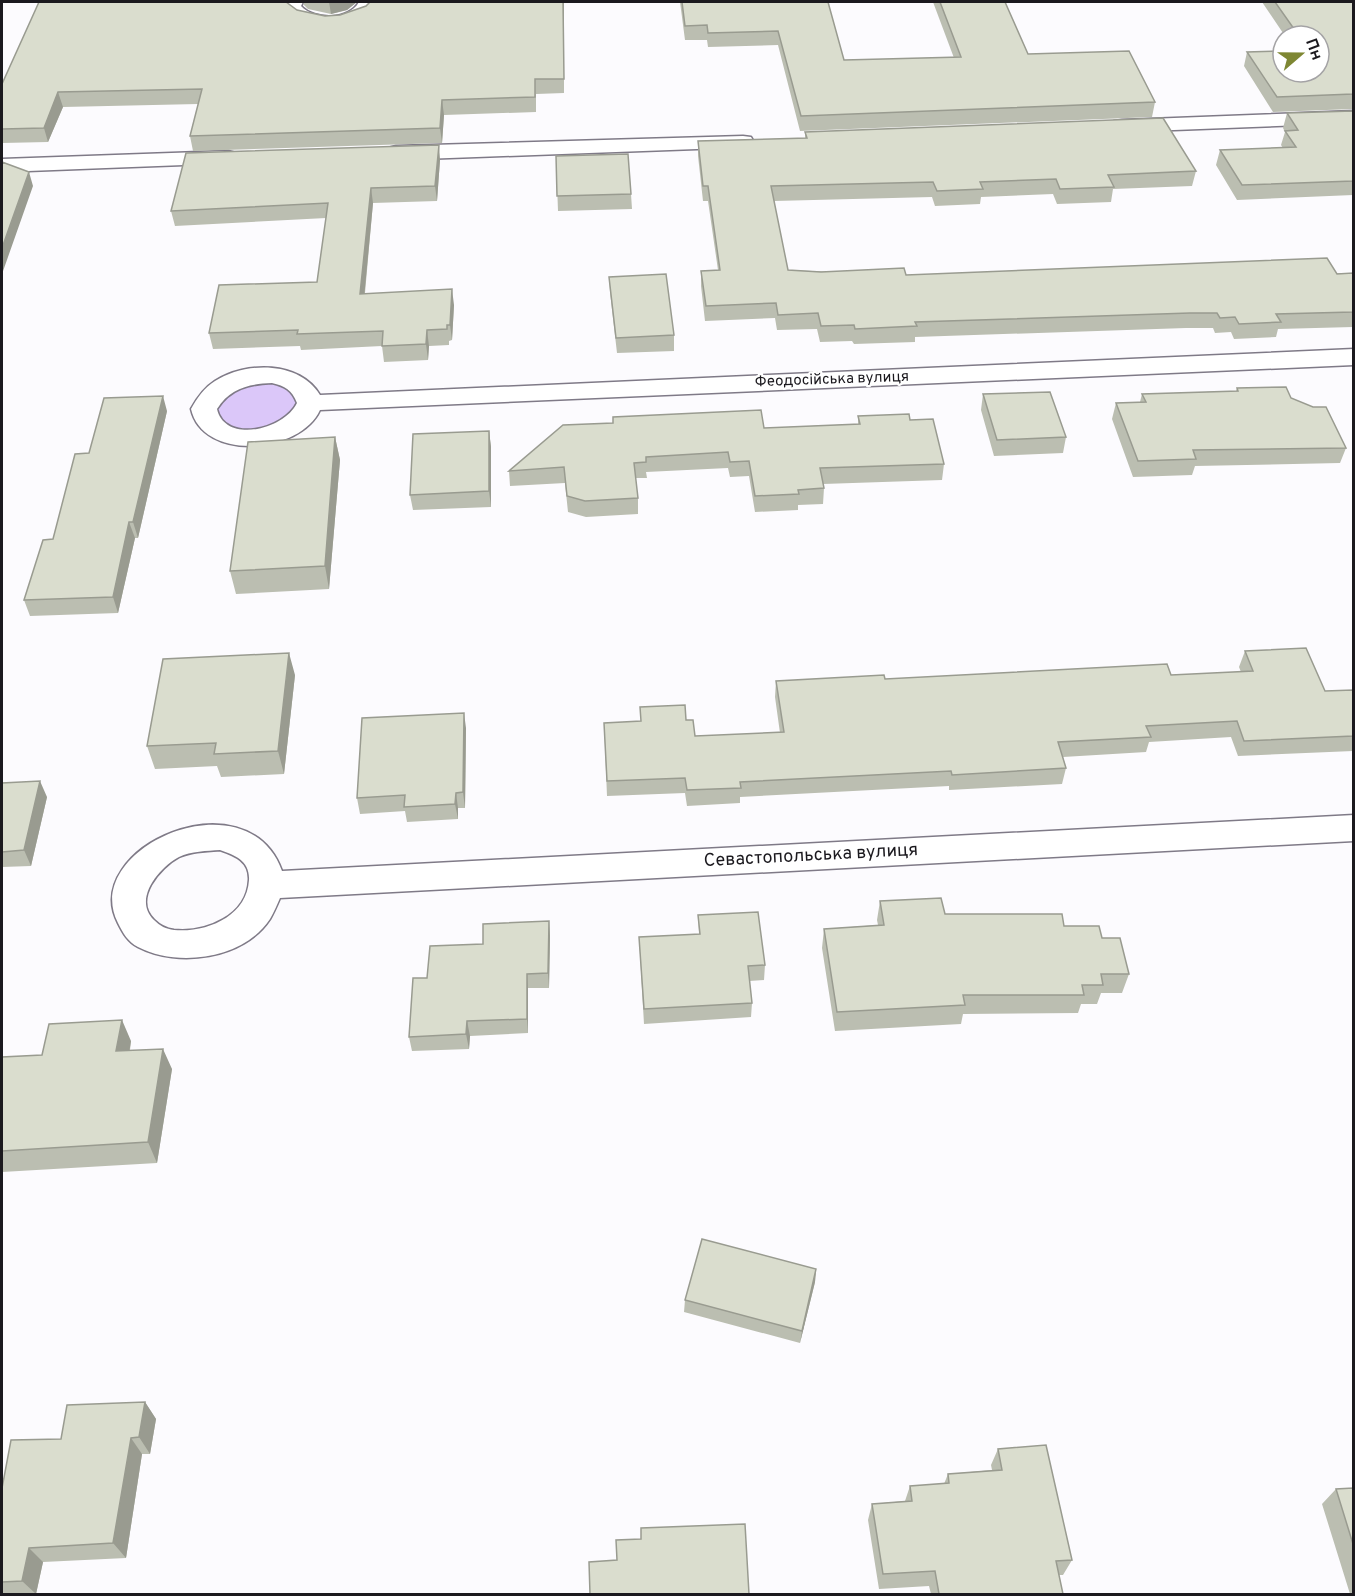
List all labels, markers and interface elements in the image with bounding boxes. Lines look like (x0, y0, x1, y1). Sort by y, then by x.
north arrow (1271, 24, 1331, 84)
text: Пн (1300, 36, 1326, 63)
street label: Феодосійська вулиця (755, 368, 909, 392)
street label: Севастопольська вулиця (703, 839, 919, 873)

